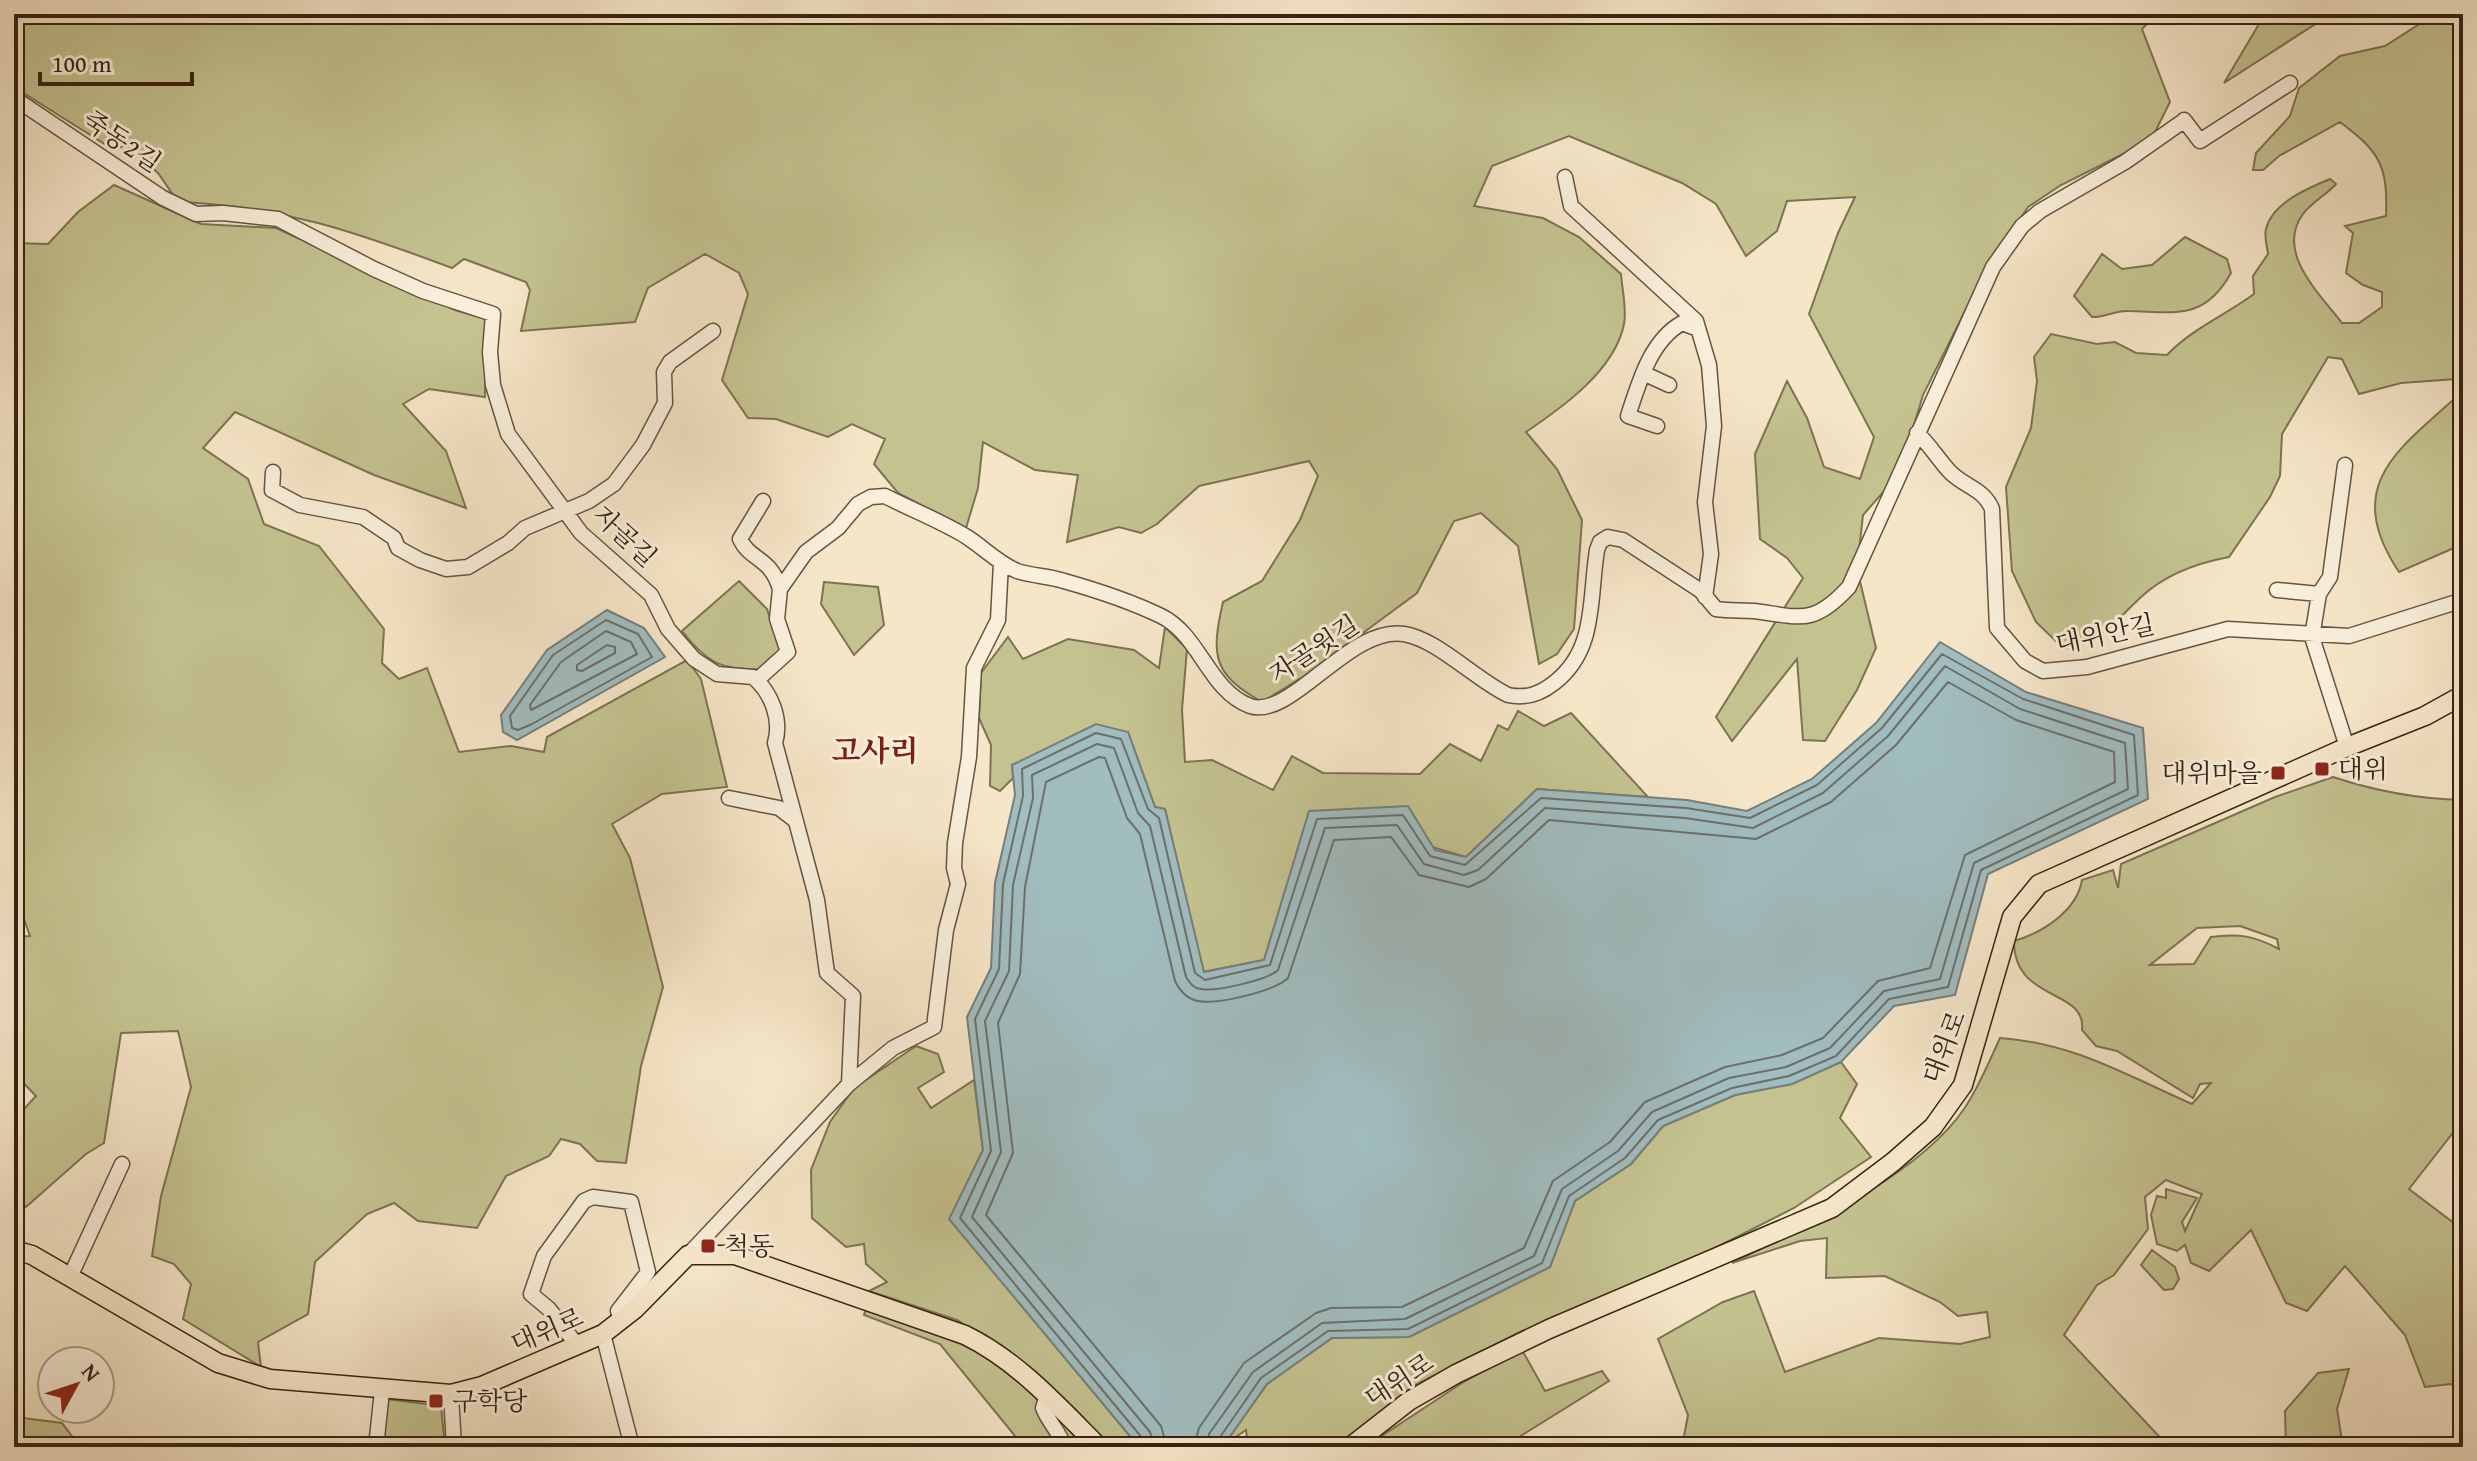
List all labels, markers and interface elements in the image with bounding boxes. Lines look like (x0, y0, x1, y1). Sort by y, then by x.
scale bar (40, 36, 192, 86)
text: 100 m (52, 46, 112, 81)
street label: 죽동2길 (75, 100, 170, 181)
street label: 자골길 (584, 496, 666, 576)
street label: 대위안길 (2052, 604, 2158, 663)
street label: 자골윗길 (1261, 605, 1366, 692)
district label: 고사리 (832, 728, 918, 772)
place label: 대위 (2338, 749, 2388, 788)
place label: 대위마을 (2162, 753, 2262, 792)
marker: 대위 (2313, 760, 2331, 778)
marker: 대위마을 (2269, 764, 2287, 782)
street label: 대위로 (1912, 1005, 1975, 1089)
place label: 척동 (724, 1226, 774, 1265)
marker: 척동 (699, 1237, 717, 1255)
street label: 대위로 (505, 1297, 589, 1362)
street label: 대위로 (1357, 1343, 1441, 1416)
north arrow (36, 1345, 116, 1425)
text: N (74, 1356, 108, 1388)
place label: 구학당 (452, 1381, 527, 1420)
marker: 구학당 (427, 1392, 445, 1410)

